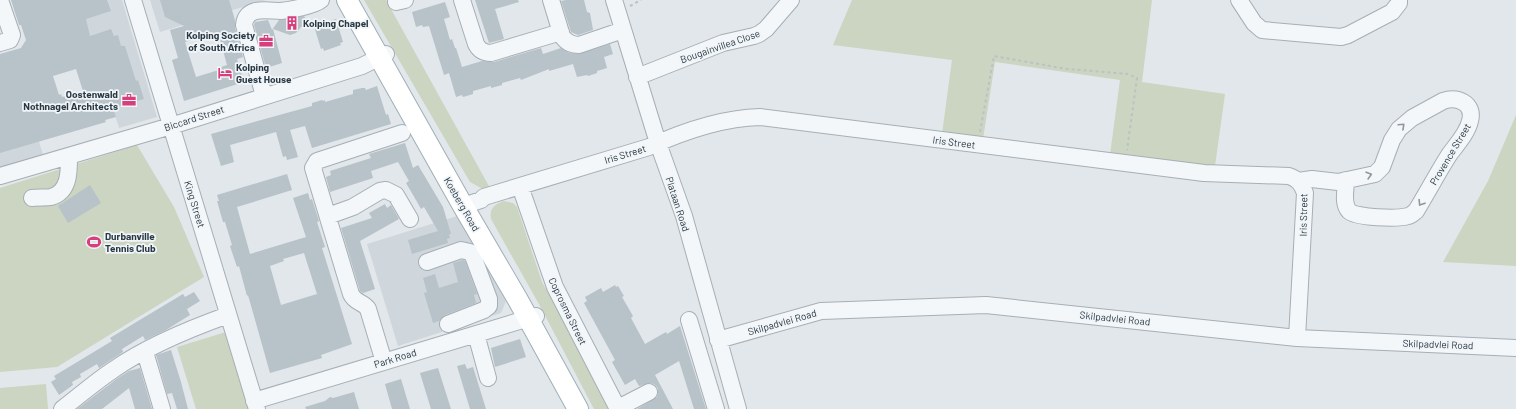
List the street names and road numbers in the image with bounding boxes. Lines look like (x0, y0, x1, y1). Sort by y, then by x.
street label: Bougainvillea Close (679, 27, 761, 65)
street label: Biccard Street (162, 103, 226, 133)
street label: Provence Street (1427, 121, 1473, 187)
street label: Iris Street (932, 133, 976, 151)
street label: Iris Street (603, 142, 648, 166)
street label: Koeberg Road (442, 175, 482, 233)
street label: Plataan Road (664, 175, 692, 233)
street label: King Street (182, 179, 208, 229)
street label: Iris Street (1297, 193, 1309, 237)
street label: Coprosma Street (546, 275, 590, 347)
street label: Skilpadvlei Road (746, 306, 818, 338)
street label: Skilpadvlei Road (1079, 308, 1151, 328)
street label: Skilpadvlei Road (1402, 337, 1474, 351)
street label: Park Road (372, 346, 418, 370)

